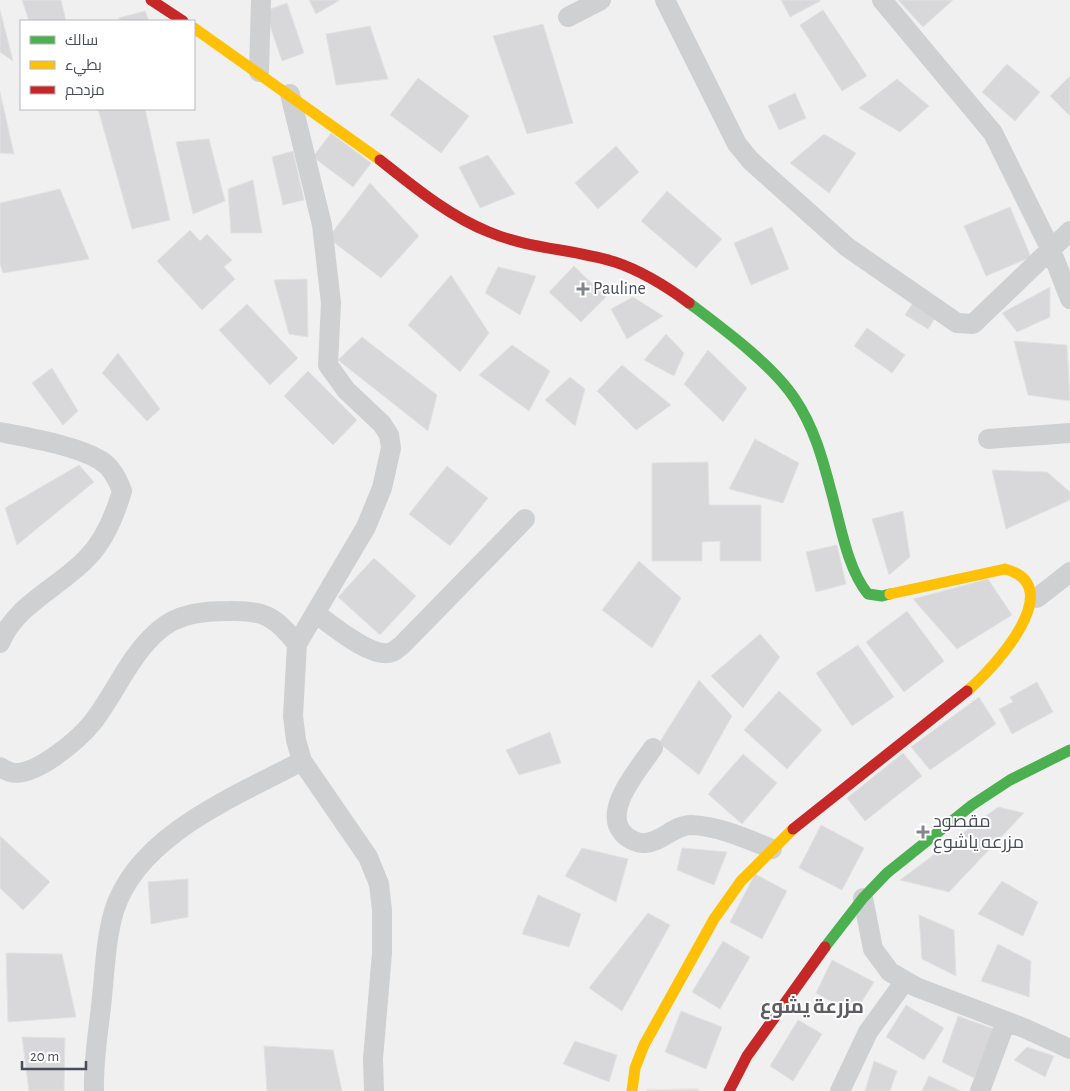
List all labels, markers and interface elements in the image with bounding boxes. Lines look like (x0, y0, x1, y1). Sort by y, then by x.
legend (20, 20, 195, 110)
text: سالك (65, 33, 98, 48)
text: بطيء (65, 58, 102, 77)
text: مزدحم (65, 83, 105, 100)
place label: Pauline (593, 280, 646, 298)
marker: Pauline (577, 283, 589, 295)
place label: مقصود مزرعه ياشوع (933, 813, 1024, 854)
marker: مقصود مزرعه ياشوع (917, 826, 929, 838)
district label: مزرعة يشوع (760, 996, 864, 1020)
scale bar (22, 1038, 86, 1070)
text: 20 m (30, 1049, 59, 1064)

